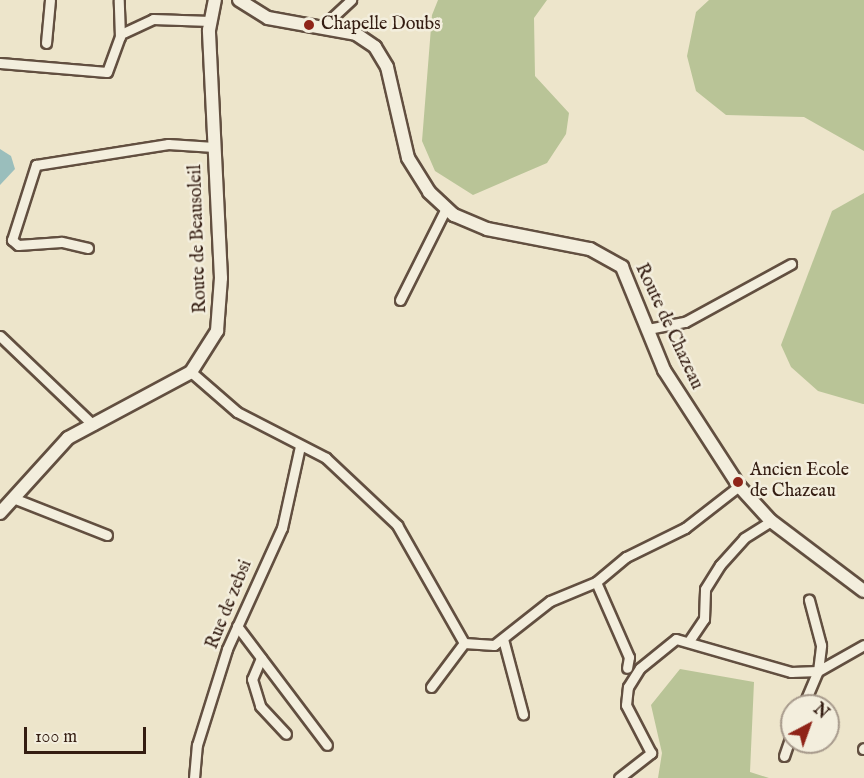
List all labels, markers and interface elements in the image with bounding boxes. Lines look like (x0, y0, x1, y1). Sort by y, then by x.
place label: Chapelle Doubs (321, 14, 441, 36)
marker: Chapelle Doubs (302, 18, 316, 32)
street label: Route de Beausoleil (186, 164, 212, 314)
street label: Route de Chazeau (629, 261, 707, 393)
place label: Ancien Ecole de Chazeau (750, 461, 849, 504)
marker: Ancien Ecole de Chazeau (731, 475, 745, 489)
street label: Rue de zebsi (202, 557, 258, 653)
north arrow (780, 694, 840, 754)
text: N (809, 700, 832, 724)
scale bar (27, 715, 148, 753)
text: 100 m (35, 726, 77, 749)

